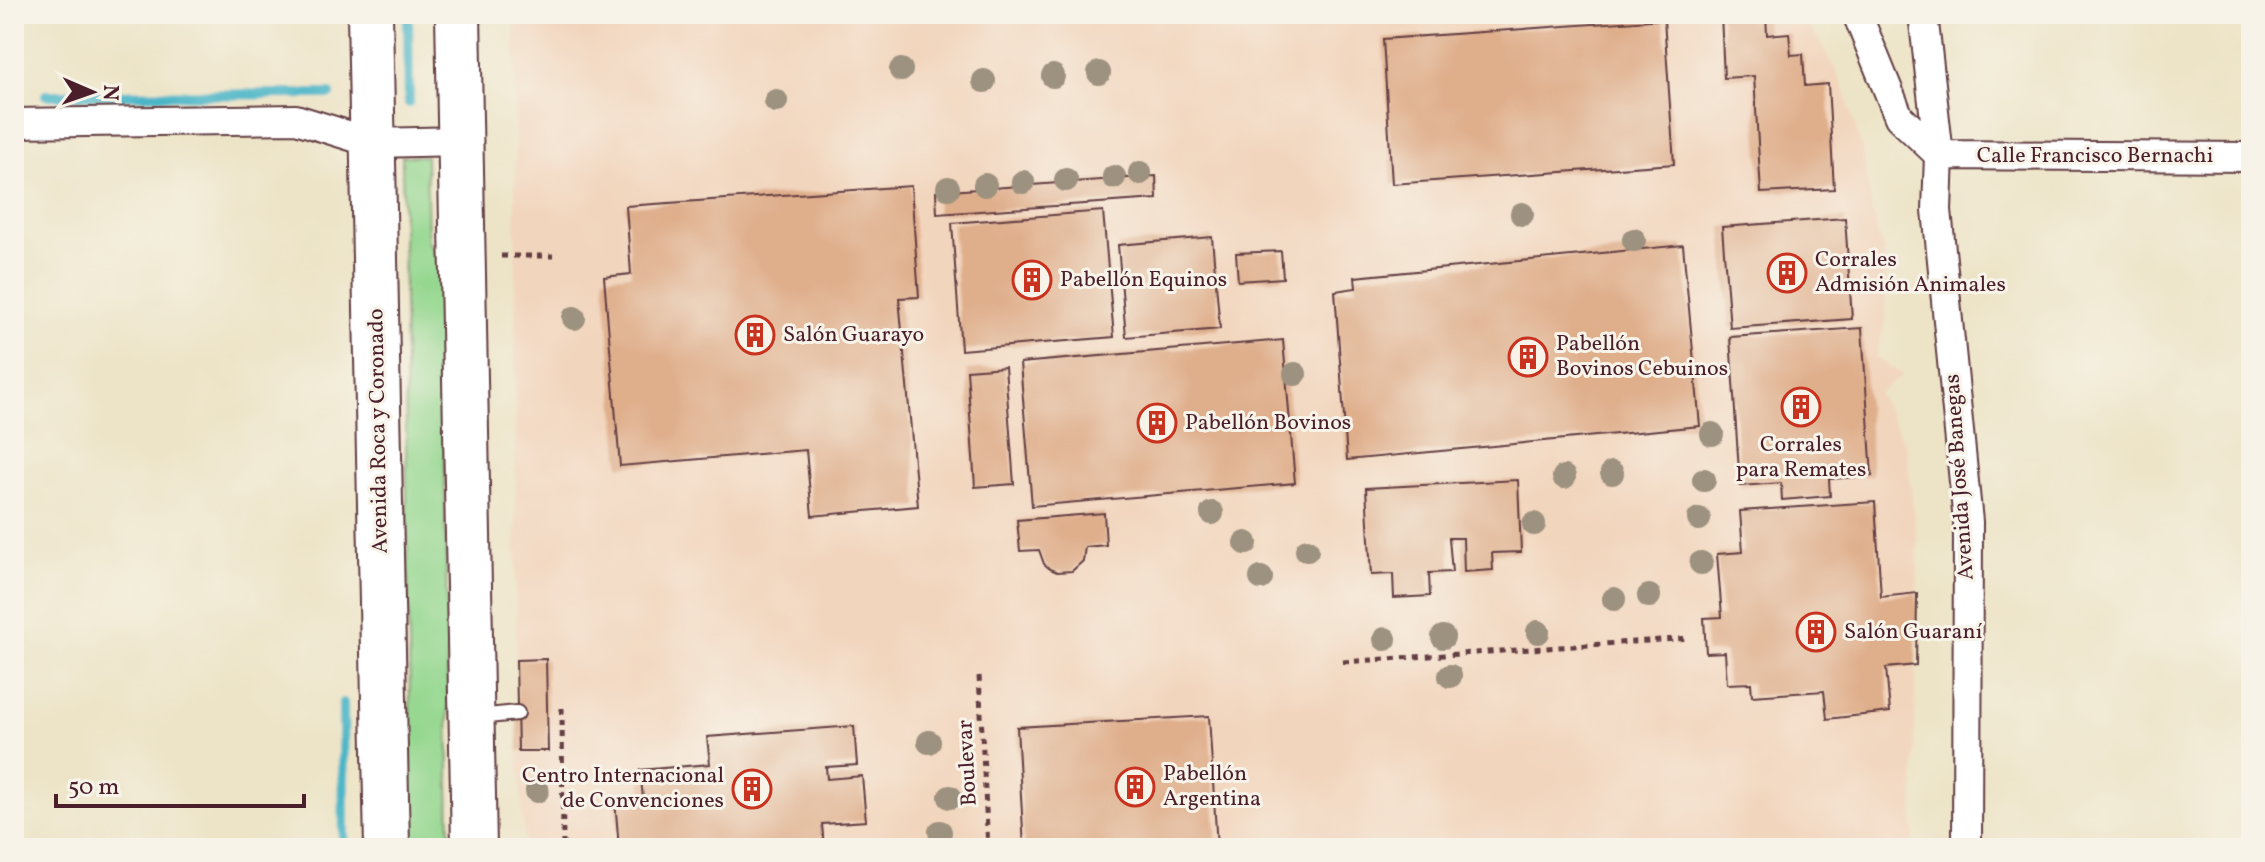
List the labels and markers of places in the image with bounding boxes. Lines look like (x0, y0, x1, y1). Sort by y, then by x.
place label: Corrales Admisión Animales (1815, 245, 2006, 301)
building icon: Corrales Admisión Animales (1766, 252, 1808, 294)
building icon: Pabellón Equinos (1011, 259, 1053, 301)
place label: Pabellón Equinos (1060, 265, 1227, 296)
building icon: Salón Guarayo (734, 314, 776, 356)
place label: Salón Guarayo (783, 320, 924, 351)
place label: Pabellón Bovinos Cebuinos (1556, 329, 1728, 385)
building icon: Pabellón Bovinos Cebuinos (1507, 336, 1549, 378)
building icon: Corrales para Remates (1780, 386, 1822, 428)
building icon: Pabellón Bovinos (1136, 402, 1178, 444)
place label: Pabellón Bovinos (1185, 408, 1351, 439)
place label: Corrales para Remates (1736, 430, 1866, 486)
building icon: Salón Guaraní (1795, 611, 1837, 653)
place label: Salón Guaraní (1844, 617, 1983, 648)
place label: Pabellón Argentina (1163, 759, 1261, 815)
place label: Centro Internacional de Convenciones (522, 761, 724, 817)
building icon: Pabellón Argentina (1114, 766, 1156, 808)
building icon: Centro Internacional de Convenciones (731, 768, 773, 810)

